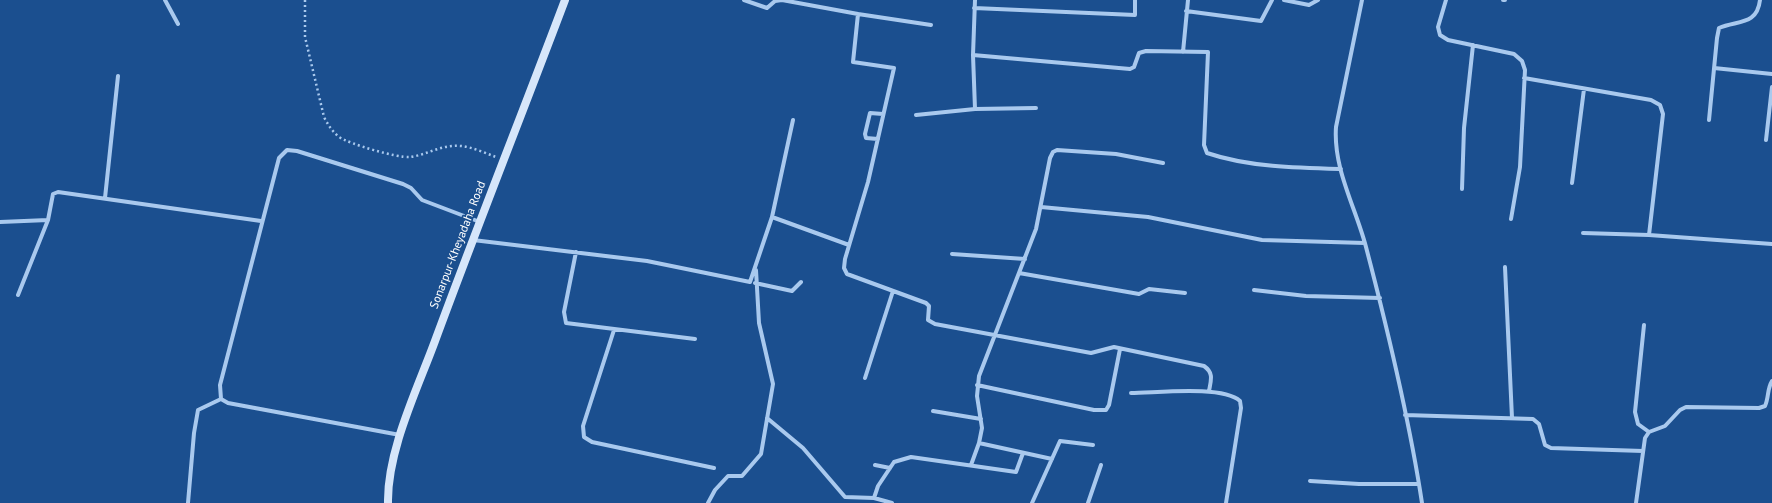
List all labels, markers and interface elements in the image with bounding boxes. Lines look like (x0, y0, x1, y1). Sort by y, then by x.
street label: Sonarpur-Kheyadaha Road (427, 179, 489, 311)

